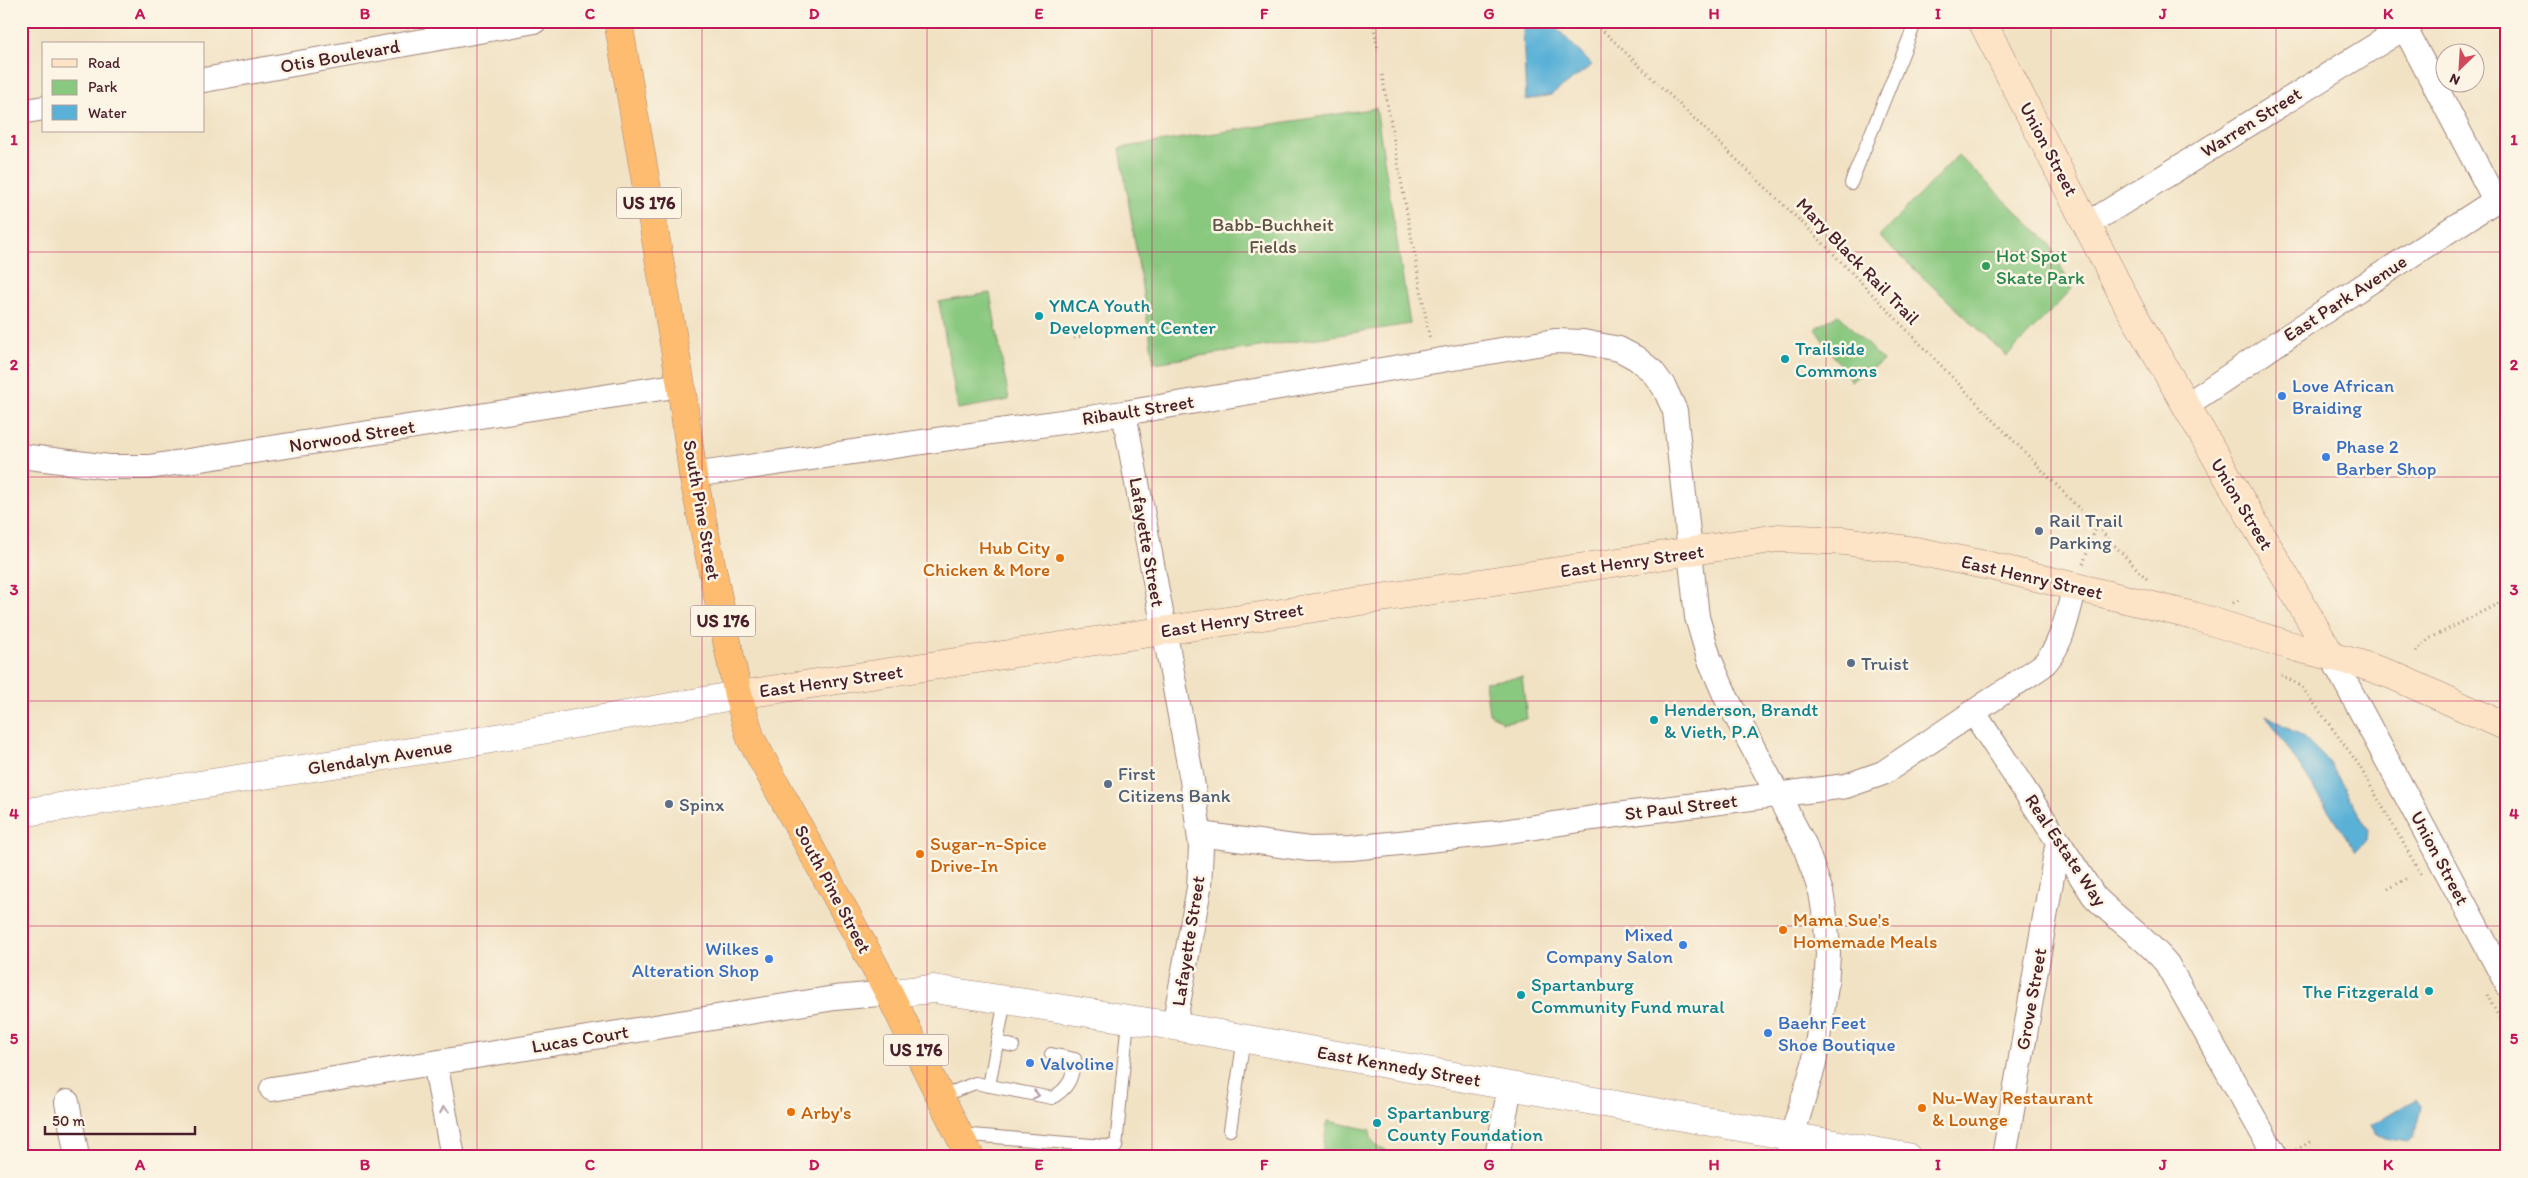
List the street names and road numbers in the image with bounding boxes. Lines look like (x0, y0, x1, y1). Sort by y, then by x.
street label: Otis Boulevard (278, 34, 402, 78)
street label: Warren Street (2196, 82, 2306, 162)
street label: Union Street (2015, 98, 2083, 200)
road number: US 176 (616, 188, 682, 218)
street label: Mary Black Rail Trail (1792, 193, 1925, 330)
street label: East Park Avenue (2279, 250, 2411, 346)
street label: Ribault Street (1080, 390, 1196, 430)
street label: Norwood Street (287, 415, 417, 457)
street label: South Pine Street (678, 438, 726, 582)
street label: Union Street (2206, 454, 2278, 554)
street label: Lafayette Street (1124, 475, 1170, 609)
street label: East Henry Street (1559, 540, 1705, 582)
street label: East Henry Street (1959, 550, 2105, 604)
street label: East Henry Street (1159, 597, 1305, 643)
road number: US 176 (690, 606, 756, 636)
street label: East Henry Street (758, 660, 904, 702)
street label: Glendalyn Avenue (306, 734, 454, 780)
street label: St Paul Street (1623, 789, 1739, 825)
street label: Real Estate Way (2020, 790, 2112, 911)
street label: Union Street (2406, 807, 2474, 909)
street label: South Pine Street (790, 821, 876, 957)
street label: Lafayette Street (1166, 874, 1210, 1008)
street label: Grove Street (2011, 946, 2051, 1052)
street label: Lucas Court (530, 1020, 630, 1058)
road number: US 176 (884, 1034, 948, 1066)
street label: East Kennedy Street (1315, 1040, 1483, 1092)

